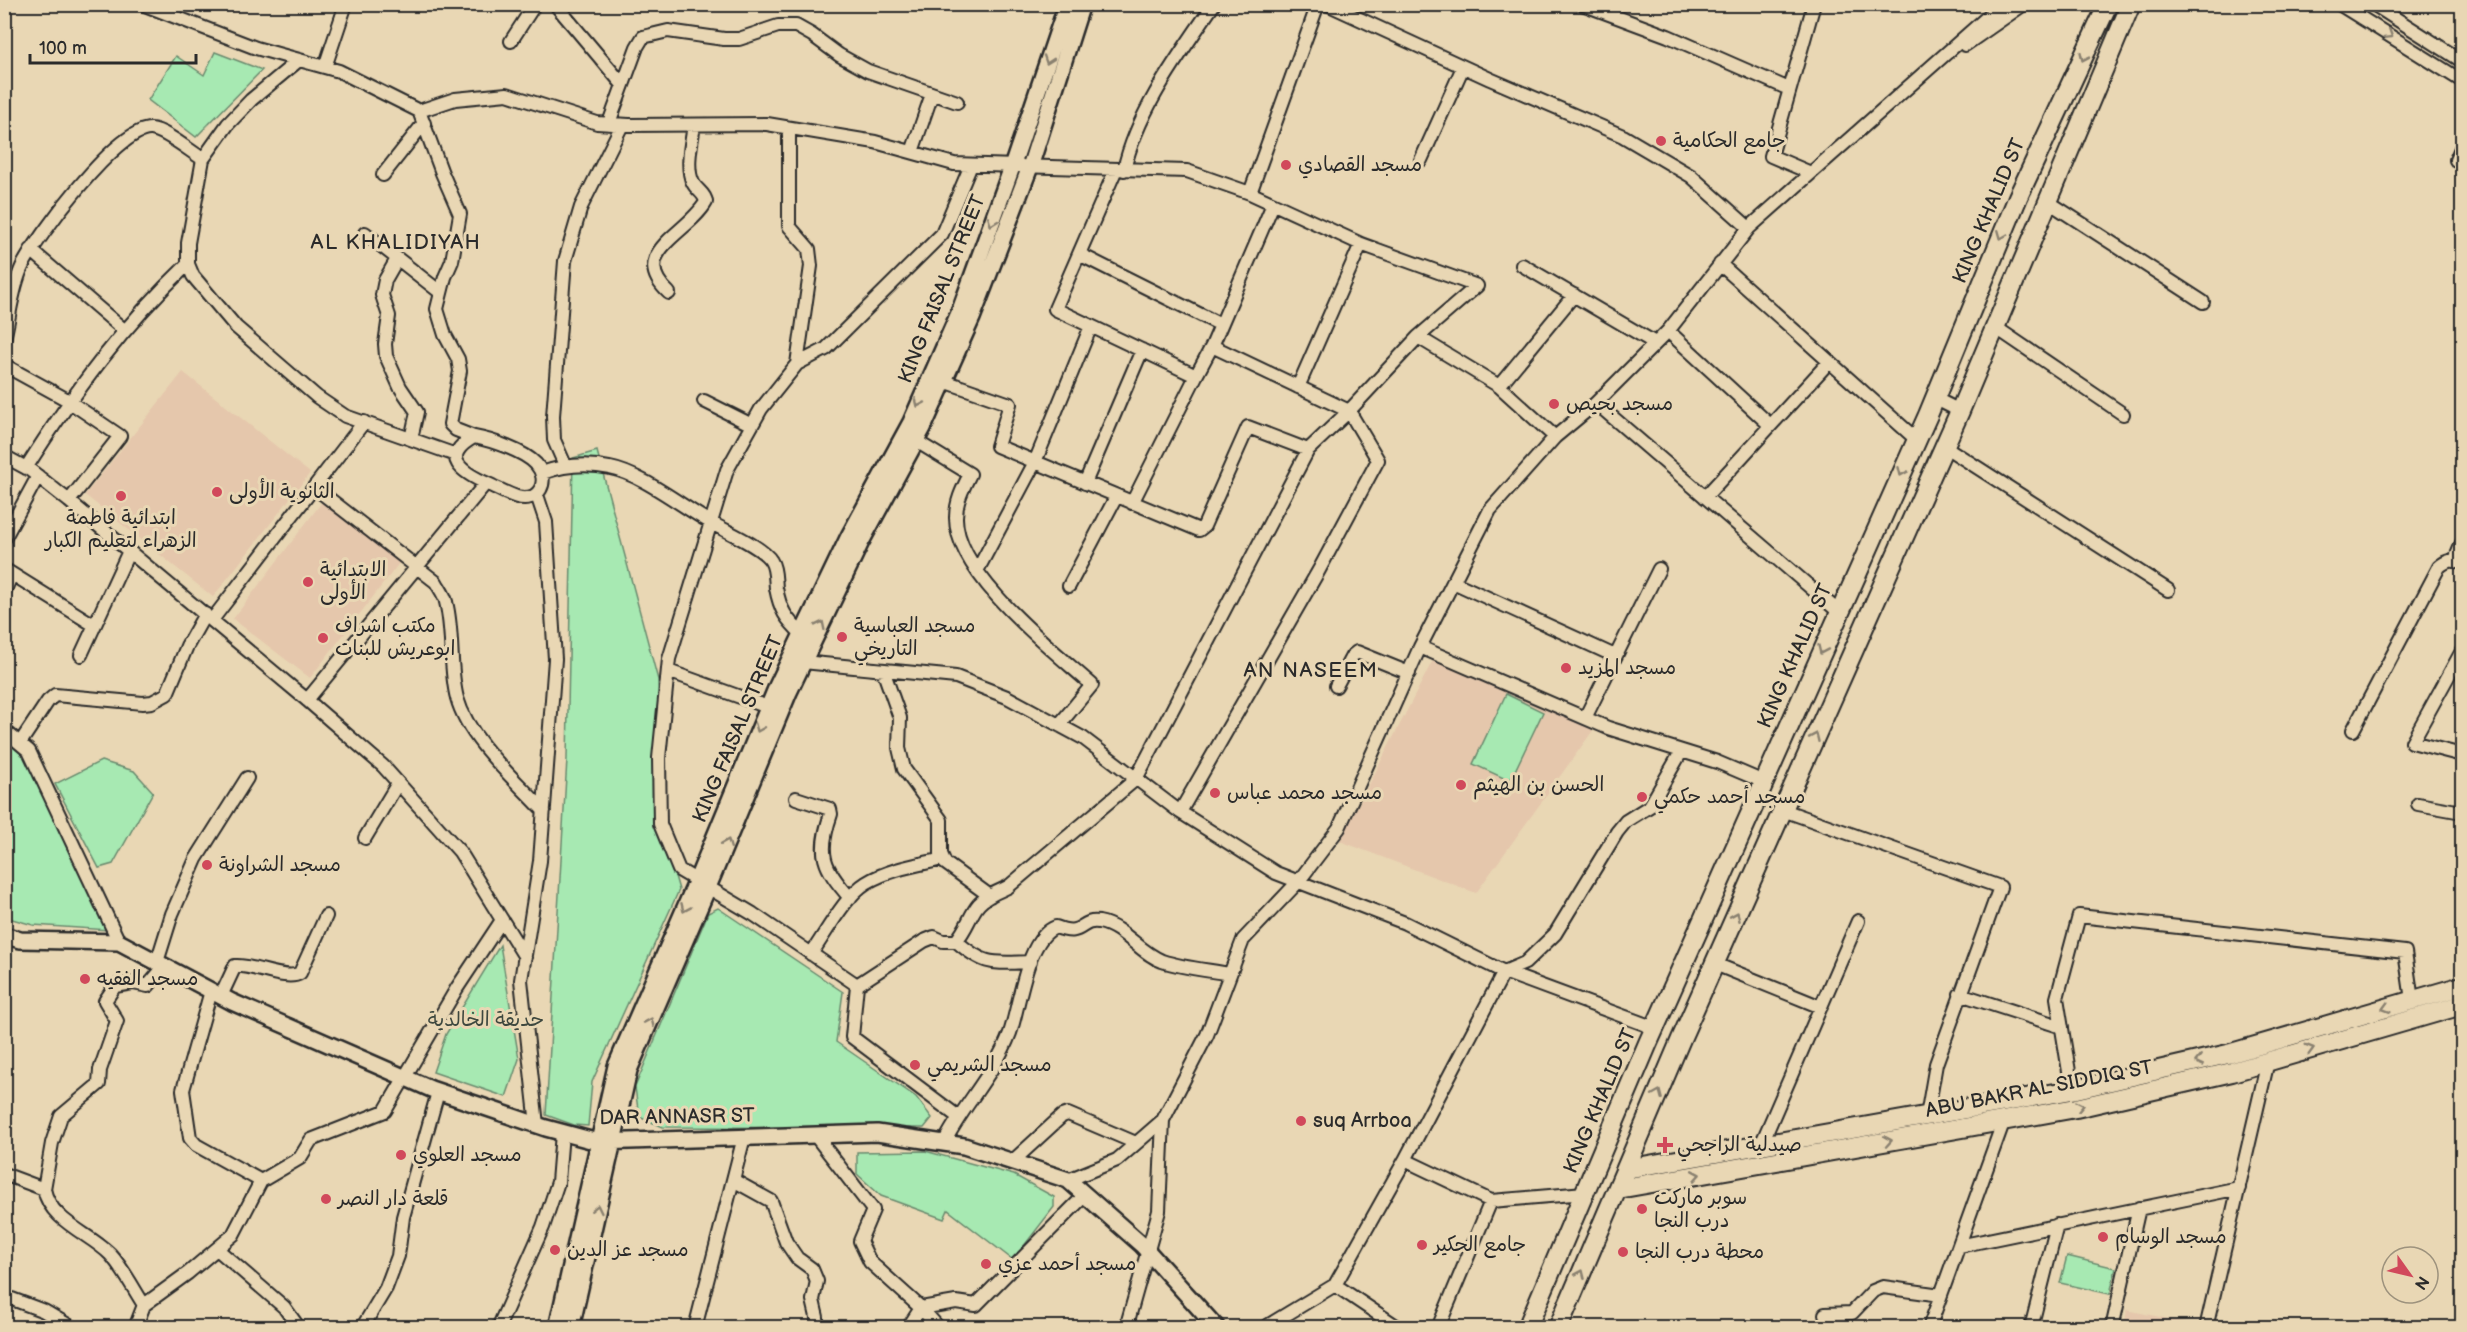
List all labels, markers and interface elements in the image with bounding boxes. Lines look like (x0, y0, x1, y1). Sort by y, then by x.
scale bar (30, 27, 196, 65)
one-way arrow (2383, 28, 2393, 40)
text: 100 m (39, 38, 87, 59)
one-way arrow (2079, 51, 2091, 62)
one-way arrow (1043, 54, 1056, 65)
place label: جامع الحكامية (1673, 129, 1786, 155)
marker: جامع الحكامية (1654, 134, 1668, 148)
street label: KING KHALID ST (1948, 135, 2030, 287)
place label: مسجد القصادي (1298, 153, 1422, 179)
marker: مسجد القصادي (1279, 158, 1293, 172)
street label: KING FAISAL STREET (893, 191, 991, 387)
one-way arrow (987, 216, 1000, 227)
one-way arrow (1997, 228, 2009, 239)
district label: AL KHALIDIYAH (311, 230, 481, 255)
place label: مسجد بحيص (1566, 392, 1673, 416)
one-way arrow (915, 396, 927, 407)
marker: مسجد بحيص (1547, 397, 1561, 411)
one-way arrow (1897, 466, 1909, 477)
place label: الثانوية الأولى (229, 478, 335, 505)
marker: الثانوية الأولى (210, 485, 224, 499)
marker: ابتدائية فاطمة الزهراء لتعليم الكبار (114, 489, 128, 503)
place label: ابتدائية فاطمة الزهراء لتعليم الكبار (43, 506, 197, 555)
place label: الابتدائية الأولى (320, 558, 386, 605)
marker: الابتدائية الأولى (301, 575, 315, 589)
street label: KING KHALID ST (1752, 580, 1838, 732)
place label: مكتب اشراف ابوعريش للبنات (335, 614, 455, 661)
place label: مسجد العباسية التاريخي (854, 614, 975, 666)
one-way arrow (813, 621, 825, 632)
marker: مسجد العباسية التاريخي (835, 630, 849, 644)
marker: مكتب اشراف ابوعريش للبنات (316, 631, 330, 645)
street label: KING FAISAL STREET (688, 632, 788, 826)
one-way arrow (1817, 644, 1829, 655)
place label: مسجد المزيد (1578, 656, 1676, 680)
district label: AN NASEEM (1244, 658, 1378, 683)
marker: مسجد المزيد (1559, 661, 1573, 675)
one-way arrow (754, 722, 766, 733)
one-way arrow (1808, 733, 1820, 744)
place label: الحسن بن الهيثم (1473, 773, 1604, 800)
marker: الحسن بن الهيثم (1454, 778, 1468, 792)
place label: مسجد محمد عباس (1227, 781, 1382, 805)
place label: مسجد أحمد حكمي (1654, 785, 1805, 814)
marker: مسجد محمد عباس (1208, 786, 1222, 800)
marker: مسجد أحمد حكمي (1635, 790, 1649, 804)
one-way arrow (720, 838, 732, 849)
place label: مسجد الشراونة (219, 853, 341, 877)
marker: مسجد الشراونة (200, 858, 214, 872)
one-way arrow (680, 902, 692, 913)
one-way arrow (1729, 911, 1741, 922)
place label: مسجد الفقيه (97, 967, 198, 991)
marker: مسجد الفقيه (78, 972, 92, 986)
one-way arrow (2381, 1001, 2392, 1013)
park label: حديقة الخالدية (428, 1008, 544, 1032)
one-way arrow (642, 1017, 654, 1028)
street label: KING KHALID ST (1559, 1025, 1641, 1177)
one-way arrow (2304, 1044, 2315, 1056)
place label: مسجد الشريمي (927, 1053, 1052, 1082)
one-way arrow (2194, 1053, 2204, 1066)
street label: ABU BAKR AL SIDDIQ ST (1923, 1055, 2155, 1123)
marker: مسجد الشريمي (908, 1058, 922, 1072)
one-way arrow (1651, 1090, 1663, 1101)
one-way arrow (2075, 1100, 2085, 1113)
street label: DAR ANNASR ST (599, 1104, 755, 1130)
place label: suq Arrboa (1313, 1109, 1412, 1133)
marker: suq Arrboa (1294, 1114, 1308, 1128)
place label: صيدلية الراجحي (1677, 1133, 1802, 1162)
one-way arrow (1883, 1135, 1893, 1148)
marker: صيدلية الراجحي (1658, 1138, 1672, 1152)
place label: مسجد العلوي (413, 1143, 522, 1169)
marker: مسجد العلوي (394, 1148, 408, 1162)
one-way arrow (1691, 1169, 1701, 1182)
place label: سوبر ماركت درب النجا (1654, 1186, 1747, 1233)
place label: قلعة دار النصر (336, 1187, 449, 1211)
marker: قلعة دار النصر (319, 1192, 333, 1206)
marker: سوبر ماركت درب النجا (1635, 1202, 1649, 1216)
one-way arrow (589, 1204, 602, 1214)
place label: مسجد الوسام (2115, 1225, 2227, 1251)
marker: مسجد الوسام (2096, 1230, 2110, 1244)
place label: جامع الحكير (1432, 1233, 1526, 1259)
place label: مسجد عز الدين (567, 1238, 689, 1262)
marker: جامع الحكير (1415, 1238, 1429, 1252)
place label: محطة درب النجا (1635, 1240, 1764, 1264)
marker: مسجد عز الدين (548, 1243, 562, 1257)
marker: محطة درب النجا (1616, 1245, 1630, 1259)
north arrow (2380, 1245, 2440, 1305)
place label: مسجد أحمد عزي (998, 1252, 1136, 1278)
marker: مسجد أحمد عزي (979, 1257, 993, 1271)
one-way arrow (1574, 1269, 1586, 1280)
text: N (2410, 1272, 2432, 1293)

